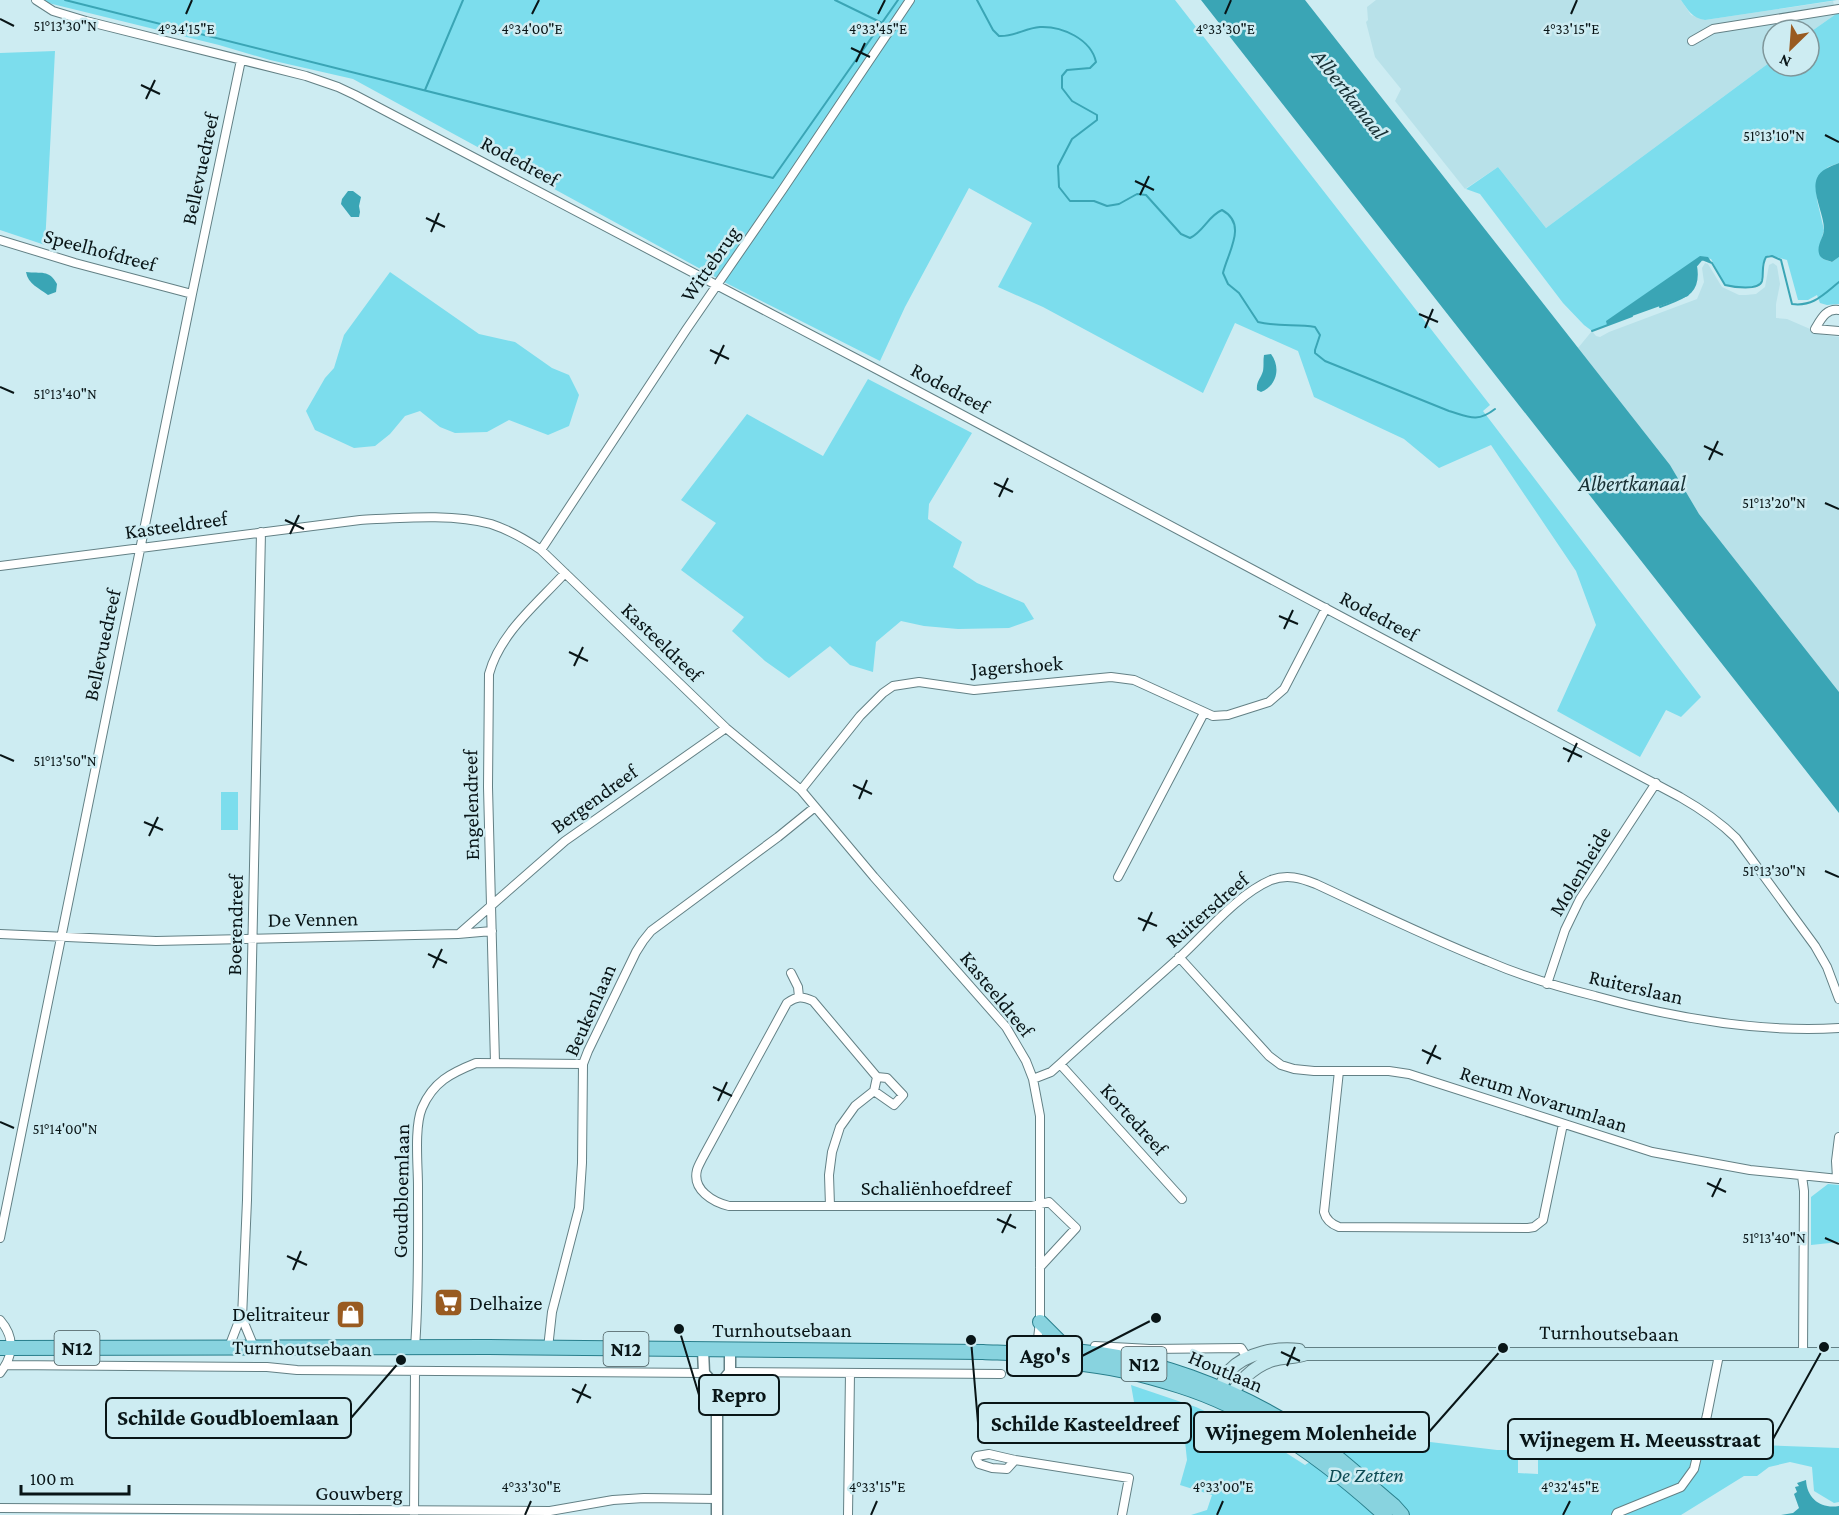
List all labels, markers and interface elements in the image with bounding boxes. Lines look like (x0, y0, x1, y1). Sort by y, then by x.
text: 51°13'30"N (33, 18, 97, 34)
north arrow (1761, 18, 1821, 78)
text: 4°34'15"E (157, 21, 215, 37)
text: 4°34'00"E (501, 21, 563, 37)
text: 4°33'45"E (849, 21, 907, 37)
text: 4°33'30"E (1195, 21, 1255, 37)
text: 4°33'15"E (1543, 21, 1599, 37)
water label: Albertkanaal (1307, 43, 1393, 144)
text: N (1776, 51, 1793, 71)
street label: Bellevuedreef (176, 109, 224, 227)
text: 51°13'10"N (1743, 128, 1805, 144)
street label: Rodedreef (477, 130, 565, 192)
street label: Wittebrug (675, 222, 745, 306)
street label: Speelhofdreef (41, 223, 161, 277)
street label: Rodedreef (907, 357, 995, 419)
text: 51°13'40"N (33, 386, 97, 402)
water label: Albertkanaal (1577, 471, 1686, 496)
text: 51°13'20"N (1742, 495, 1806, 511)
street label: Kasteeldreef (123, 506, 231, 544)
street label: Bellevuedreef (78, 585, 126, 703)
street label: Rodedreef (1336, 585, 1424, 647)
street label: Kasteeldreef (616, 597, 709, 688)
street label: Jagershoek (968, 651, 1064, 681)
street label: Engelendreef (458, 748, 484, 861)
text: 51°13'50"N (33, 753, 97, 769)
street label: Bergendreef (546, 759, 643, 838)
street label: Molenheide (1544, 822, 1616, 920)
text: 51°13'30"N (1742, 863, 1806, 879)
street label: Ruitersdreef (1161, 866, 1255, 953)
street label: Boerendreef (222, 872, 248, 976)
street label: De Vennen (268, 906, 358, 932)
street label: Kasteeldreef (955, 946, 1040, 1043)
street label: Beukenlaan (559, 960, 621, 1060)
street label: Ruiterslaan (1587, 965, 1685, 1009)
street label: Rerum Novarumlaan (1457, 1061, 1631, 1137)
street label: Kortedreef (1095, 1078, 1174, 1161)
text: 51°14'00"N (32, 1121, 98, 1137)
street label: Goudbloemlaan (388, 1123, 414, 1259)
street label: Schaliënhoefdreef (861, 1176, 1013, 1200)
text: 51°13'40"N (1742, 1230, 1806, 1246)
supermarket icon: Delhaize (432, 1287, 464, 1319)
place label: Delhaize (469, 1291, 542, 1315)
shop icon: Delitraiteur (335, 1298, 367, 1330)
place label: Delitraiteur (232, 1302, 331, 1326)
street label: Turnhoutsebaan (712, 1318, 852, 1342)
street label: Turnhoutsebaan (1539, 1320, 1679, 1346)
road number: N12 (54, 1331, 100, 1365)
road number: N12 (604, 1332, 648, 1366)
street label: Turnhoutsebaan (232, 1335, 372, 1361)
callout: Ago's (1007, 1336, 1082, 1376)
text: Ago's (1019, 1343, 1070, 1368)
street label: Houtlaan (1185, 1345, 1267, 1397)
road number: N12 (1122, 1347, 1166, 1381)
callout: Repro (699, 1375, 779, 1415)
text: Repro (711, 1382, 767, 1407)
callout: Schilde Goudbloemlaan (106, 1398, 351, 1438)
callout: Schilde Kasteeldreef (978, 1403, 1191, 1443)
text: Schilde Goudbloemlaan (117, 1405, 339, 1430)
text: Schilde Kasteeldreef (991, 1411, 1181, 1436)
callout: Wijnegem Molenheide (1194, 1412, 1429, 1452)
callout: Wijnegem H. Meeusstraat (1508, 1419, 1773, 1459)
text: Wijnegem Molenheide (1204, 1420, 1417, 1445)
text: Wijnegem H. Meeusstraat (1518, 1427, 1762, 1452)
scale bar (21, 1458, 129, 1496)
park label: De Zetten (1328, 1463, 1404, 1487)
text: 100 m (30, 1469, 75, 1489)
text: 4°33'30"E (501, 1479, 561, 1495)
text: 4°33'15"E (849, 1479, 905, 1495)
text: 4°33'00"E (1193, 1479, 1253, 1495)
text: 4°32'45"E (1541, 1479, 1599, 1495)
street label: Gouwberg (315, 1481, 403, 1505)

